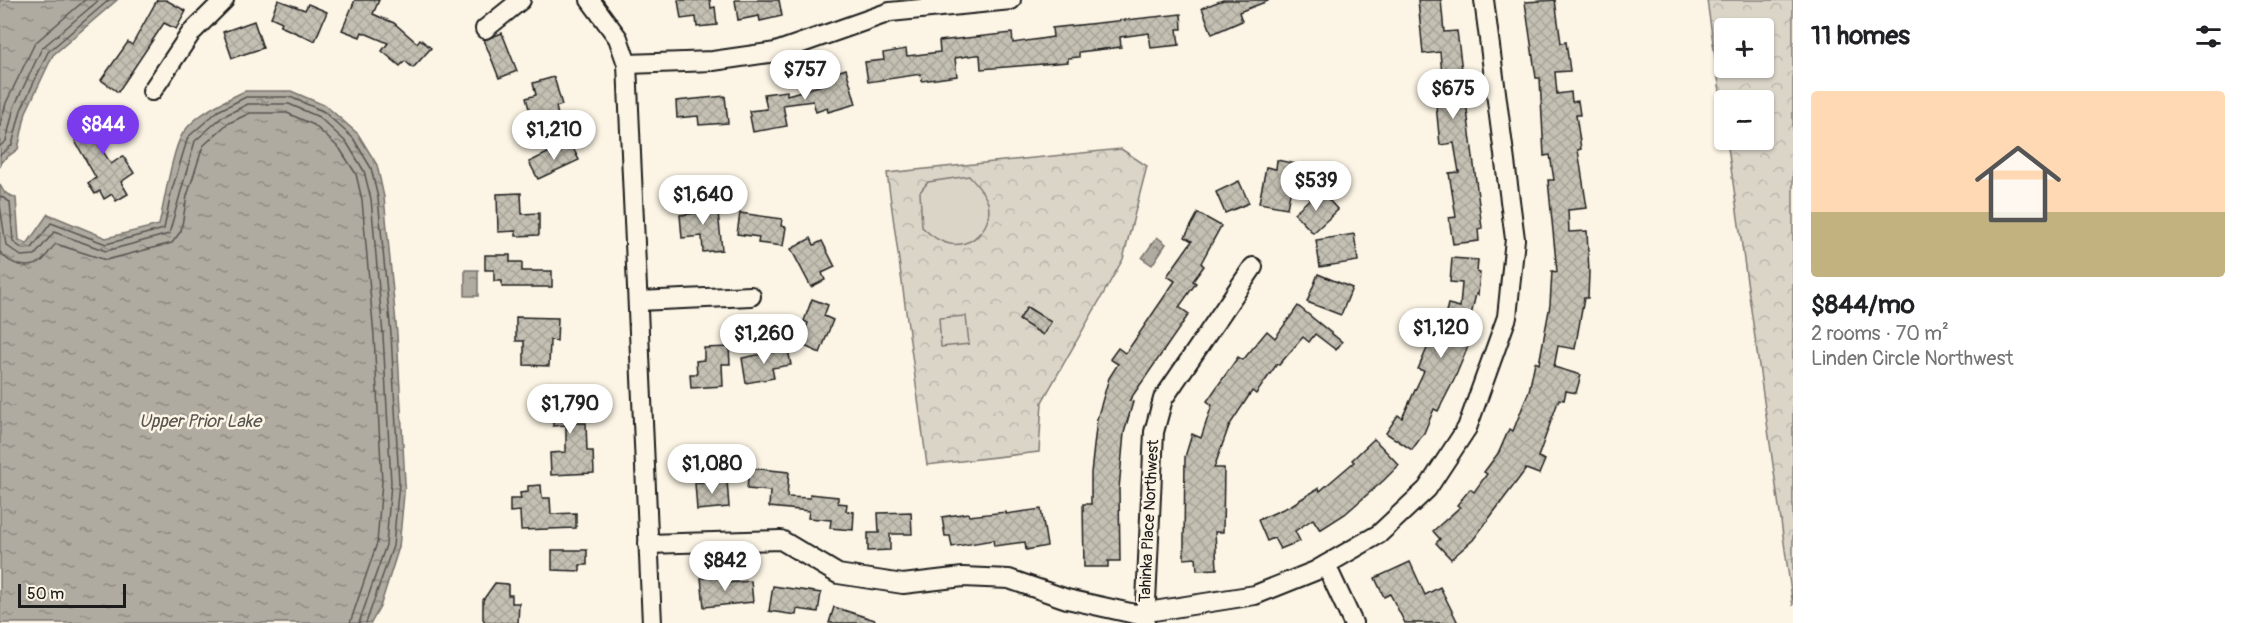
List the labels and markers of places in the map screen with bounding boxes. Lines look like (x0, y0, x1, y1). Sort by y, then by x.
pin: $757 (769, 50, 841, 101)
pin: $675 (1417, 69, 1489, 120)
pin: $844 (67, 105, 139, 156)
pin: $1,210 (505, 110, 603, 161)
pin: $539 (1280, 161, 1352, 212)
pin: $1,640 (654, 175, 752, 226)
pin: $1,120 (1392, 308, 1490, 359)
pin: $1,260 (715, 314, 813, 365)
pin: $1,790 (521, 384, 619, 435)
pin: $1,080 (663, 444, 761, 495)
pin: $842 (689, 541, 761, 592)

